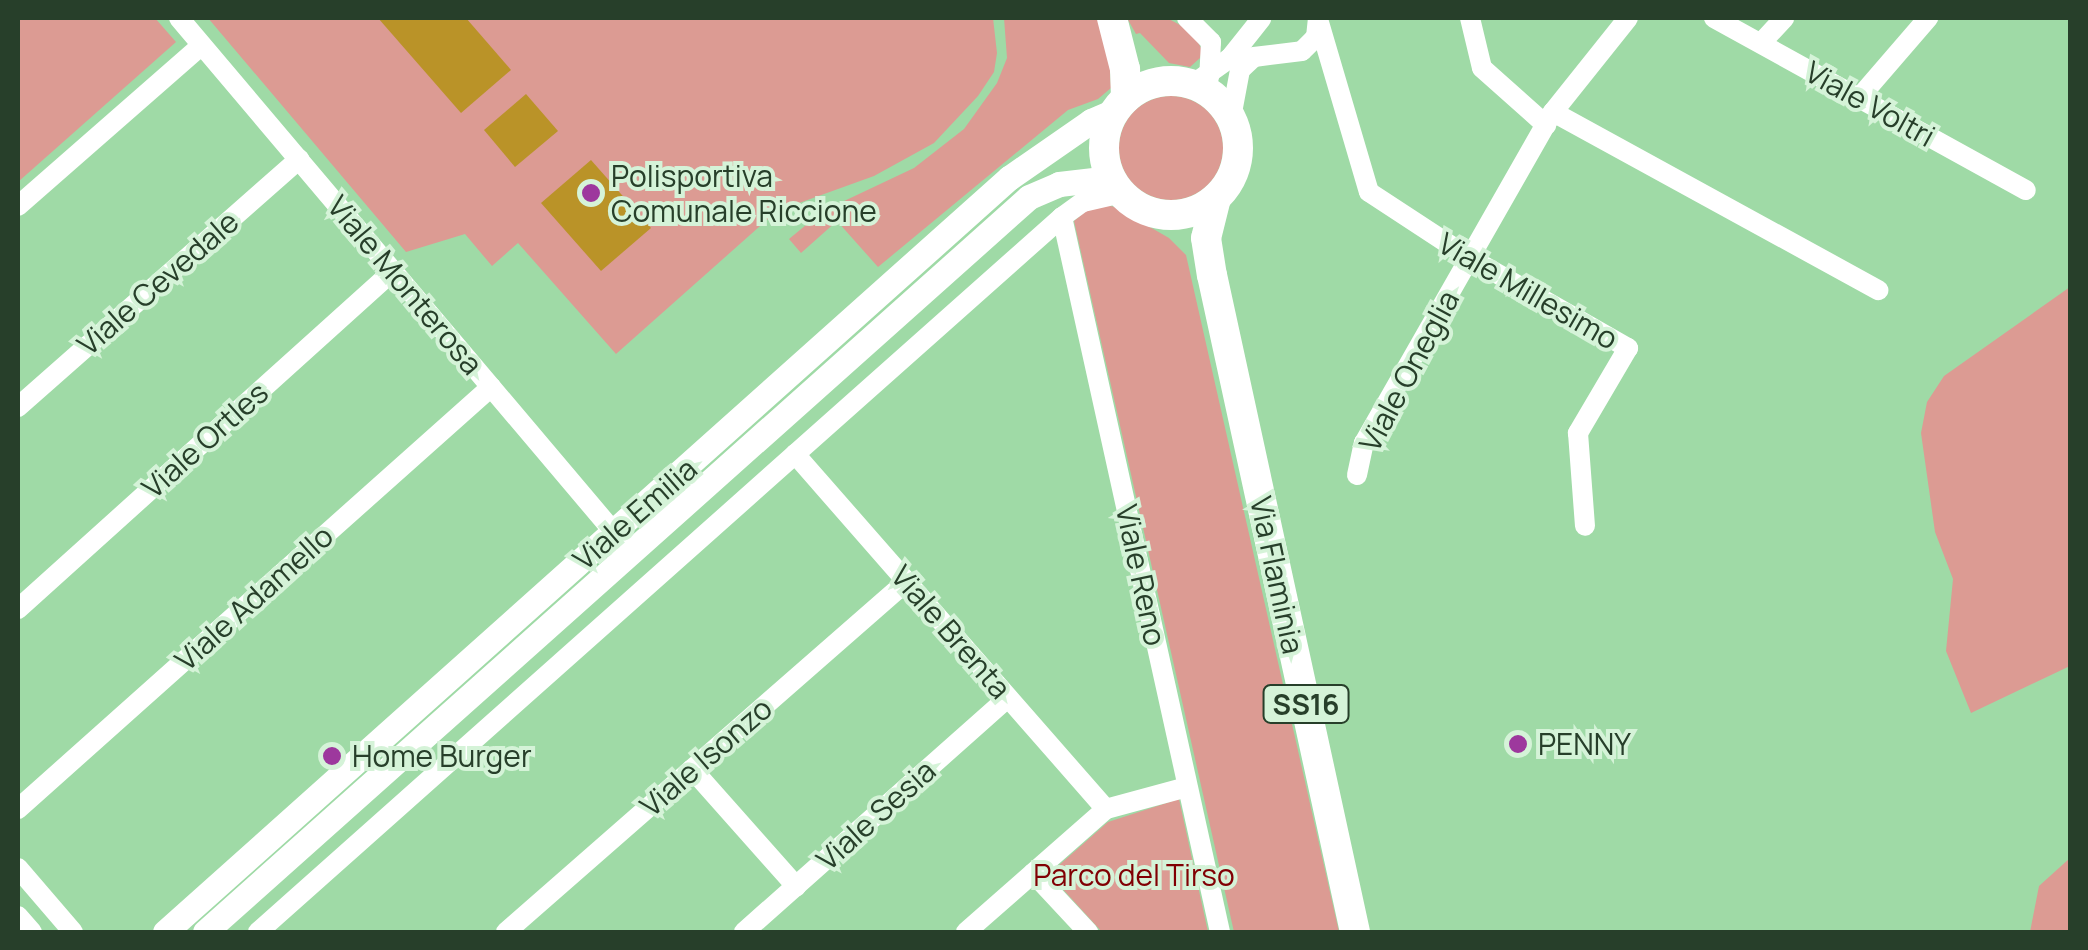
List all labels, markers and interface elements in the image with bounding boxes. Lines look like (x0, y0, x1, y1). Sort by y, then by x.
street label: Viale Voltri (1799, 54, 1941, 154)
place label: Polisportiva Comunale Riccione (611, 158, 877, 228)
marker: Polisportiva Comunale Riccione (580, 182, 602, 204)
street label: Viale Monterosa (320, 188, 490, 382)
street label: Viale Cevedale (70, 203, 246, 363)
street label: Viale Millesimo (1432, 225, 1624, 357)
street label: Viale Oneglia (1352, 284, 1466, 458)
street label: Viale Ortles (135, 374, 275, 506)
street label: Viale Emilia (566, 451, 704, 577)
street label: Via Flaminia (1243, 493, 1311, 657)
street label: Viale Reno (1109, 501, 1173, 649)
street label: Viale Adamello (168, 518, 340, 678)
street label: Viale Brenta (884, 558, 1018, 706)
road number: SS16 (1261, 681, 1351, 727)
street label: Viale Isonzo (633, 690, 779, 824)
place label: PENNY (1538, 726, 1631, 762)
marker: PENNY (1507, 733, 1529, 755)
place label: Home Burger (352, 738, 532, 774)
marker: Home Burger (321, 745, 343, 767)
street label: Viale Sesia (809, 752, 943, 878)
park label: Parco del Tirso (1033, 857, 1235, 893)

